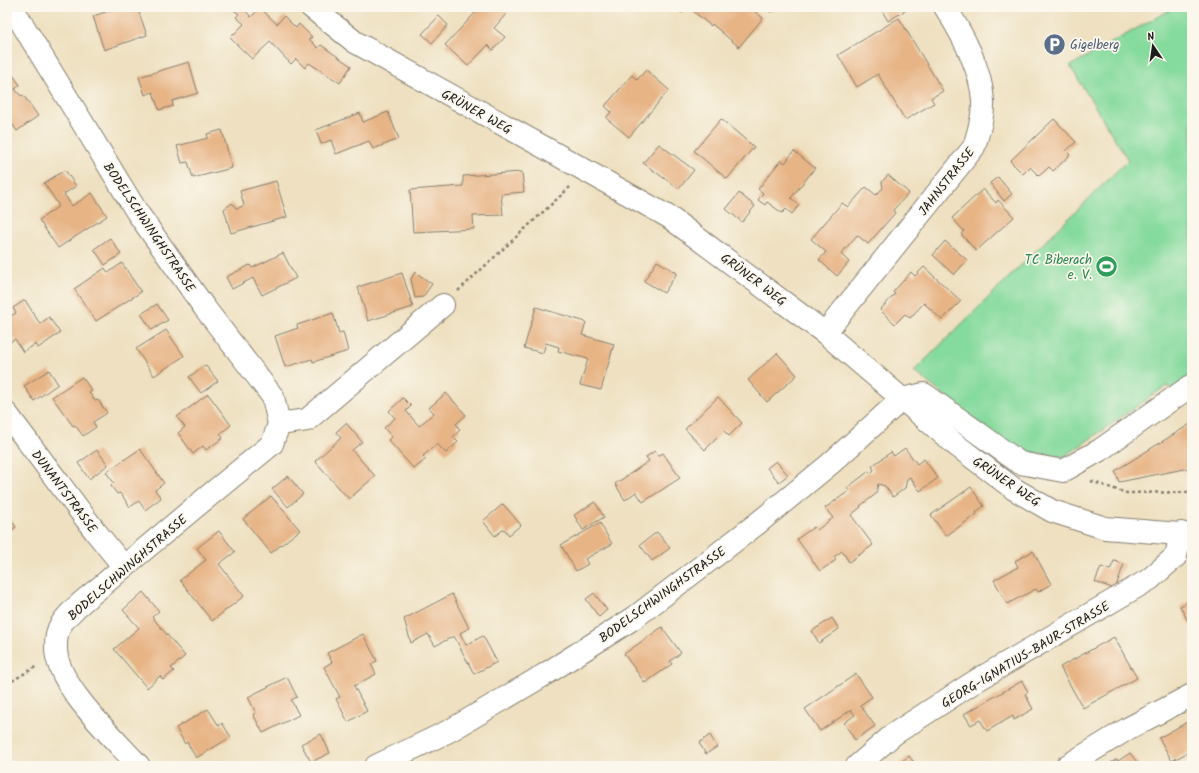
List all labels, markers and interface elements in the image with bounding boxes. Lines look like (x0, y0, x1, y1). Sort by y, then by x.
north arrow (1133, 26, 1173, 66)
text: N (1146, 28, 1156, 47)
parking icon: Gigelberg (1041, 31, 1067, 57)
place label: Gigelberg (1070, 35, 1119, 56)
street label: GRÜNER WEG (437, 84, 516, 140)
street label: JAHNSTRASSE (914, 143, 981, 221)
street label: BODELSCHWINGHSTRASSE (97, 158, 201, 298)
street label: GRÜNER WEG (716, 248, 791, 312)
place label: TC Biberach e. V. (1025, 250, 1092, 286)
sports icon: TC Biberach e. V. (1094, 253, 1120, 279)
street label: DUNANTSTRASSE (26, 446, 102, 538)
street label: GRÜNER WEG (968, 452, 1044, 513)
street label: BODELSCHWINGHSTRASSE (63, 510, 193, 626)
street label: BODELSCHWINGHSTRASSE (595, 541, 731, 649)
street label: GEORG-IGNATIUS-BAUR-STRASSE (937, 596, 1114, 714)

